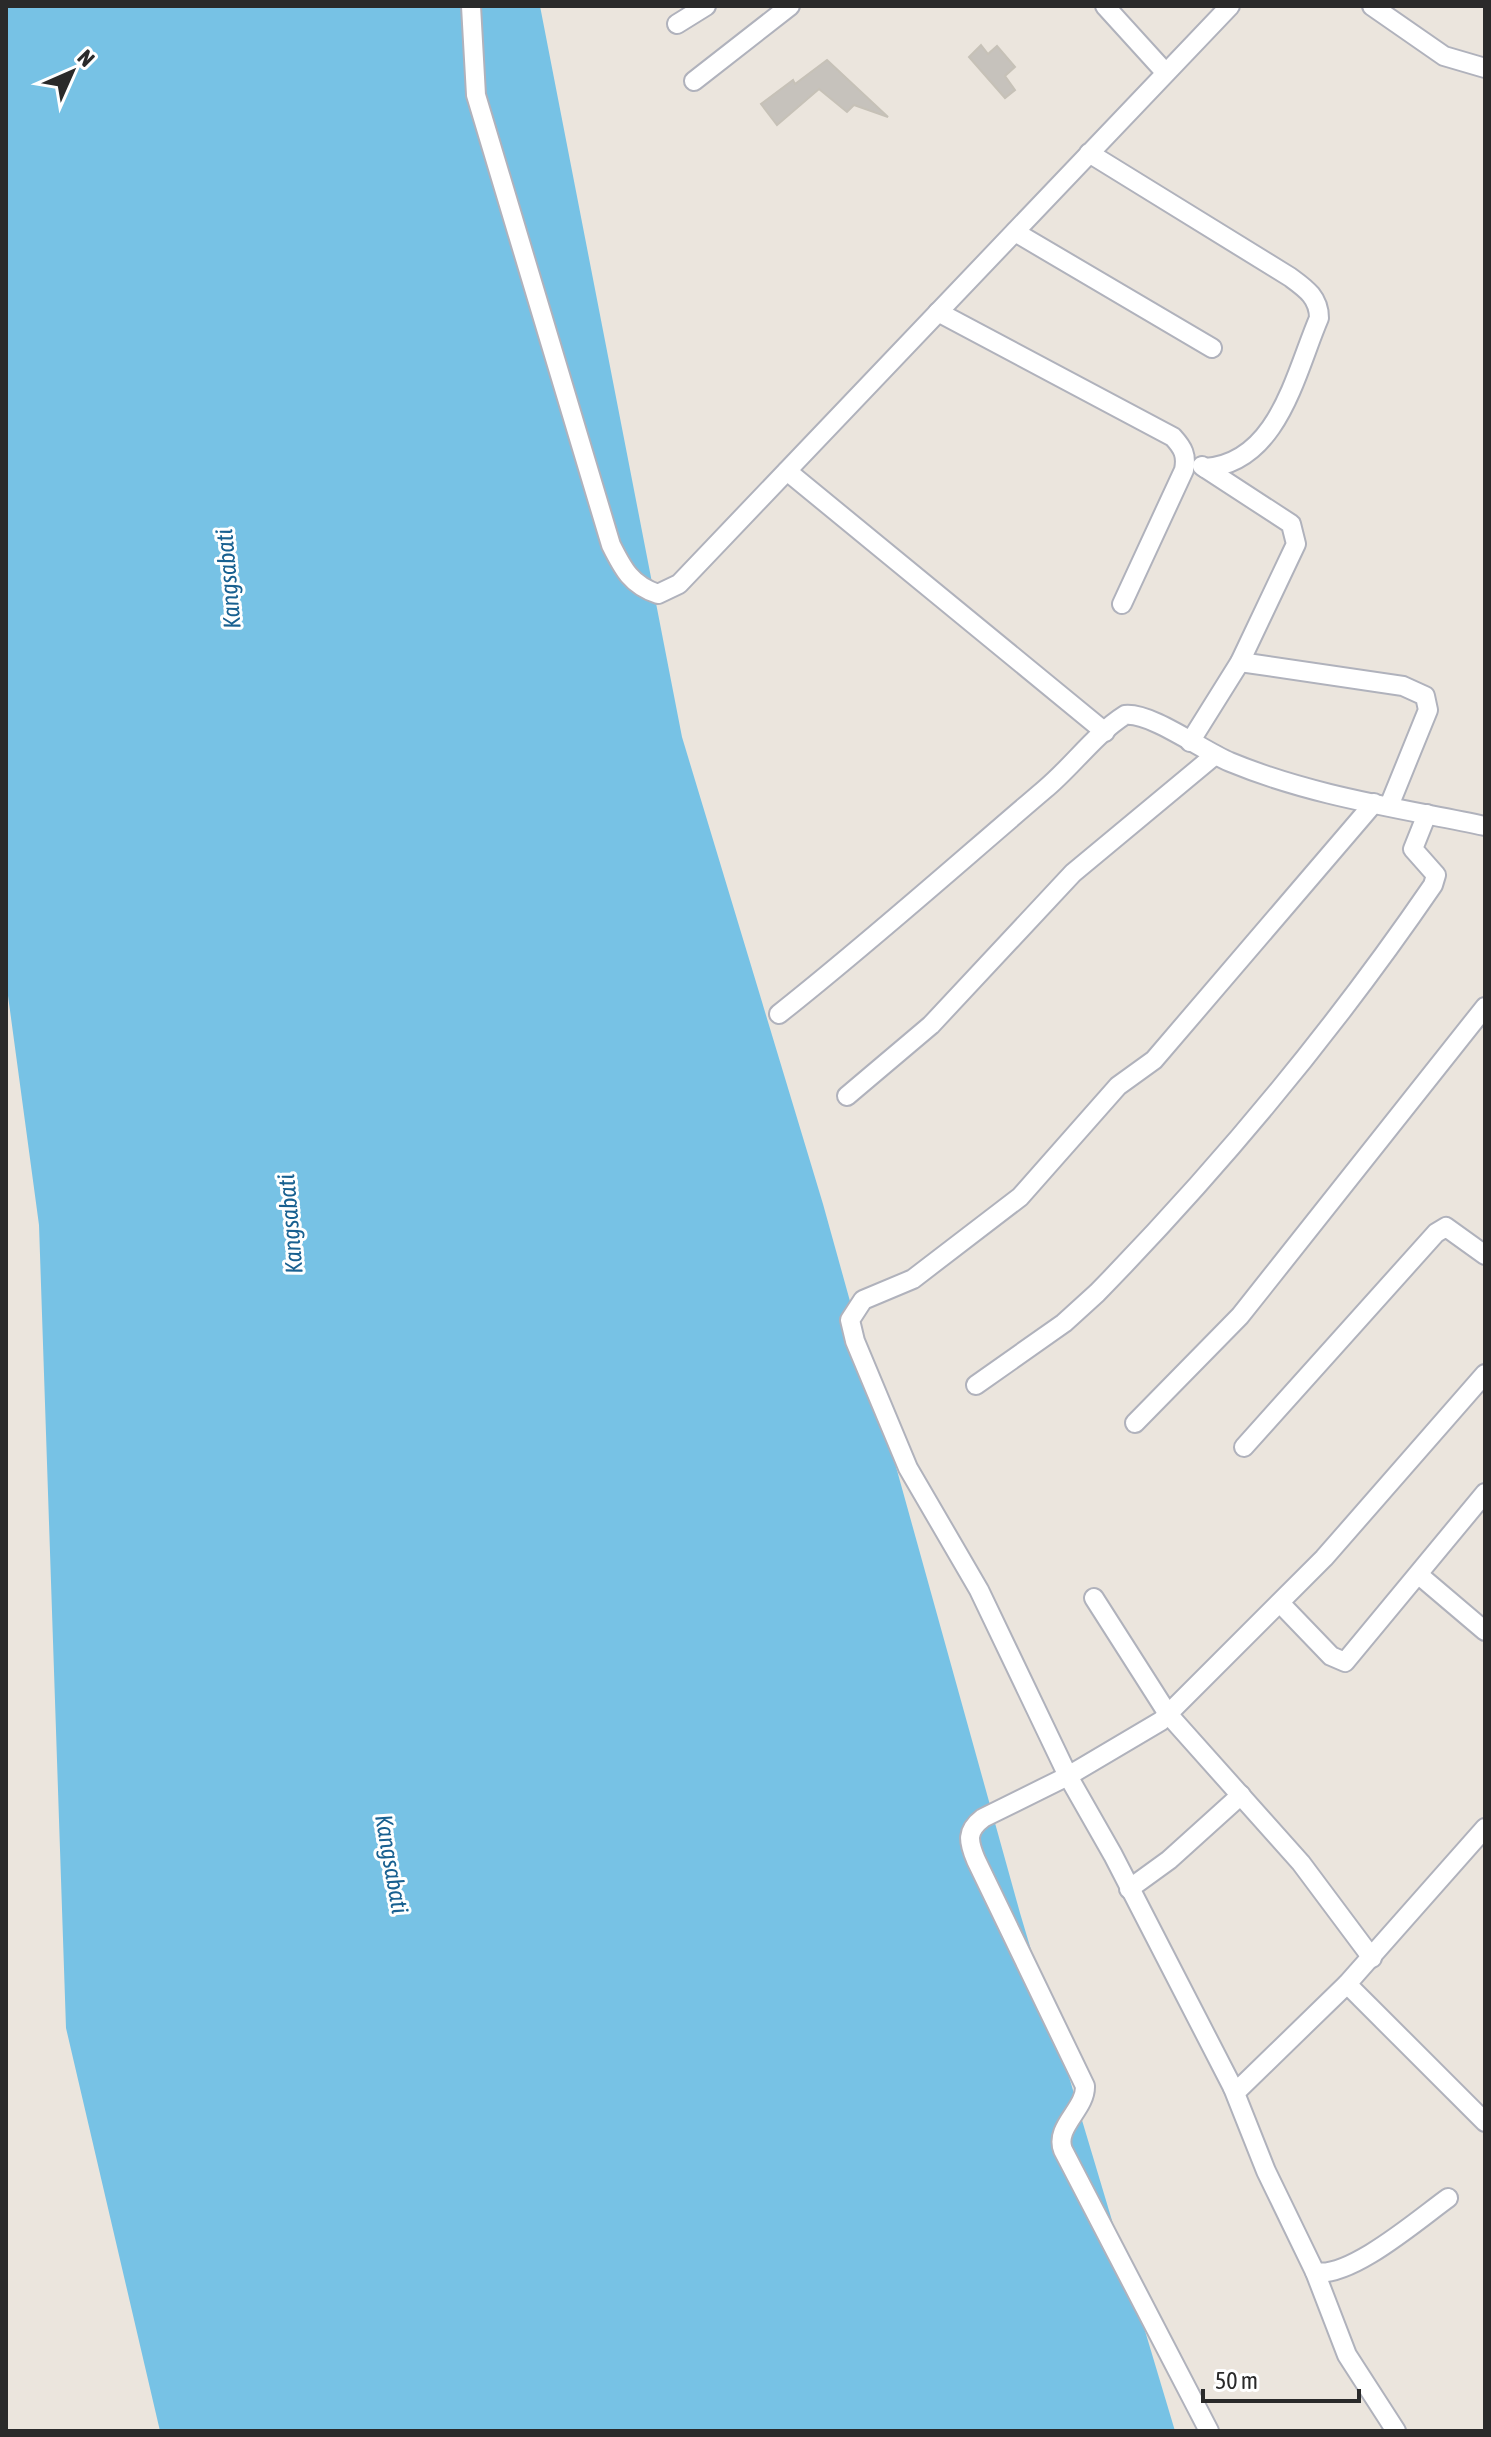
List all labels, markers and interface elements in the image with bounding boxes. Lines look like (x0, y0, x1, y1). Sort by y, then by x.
north arrow (32, 32, 112, 112)
text: N (72, 44, 100, 72)
water label: Kangsabati (210, 528, 246, 630)
water label: Kangsabati (272, 1173, 308, 1275)
water label: Kangsabati (370, 1812, 414, 1916)
scale bar (1203, 2353, 1359, 2403)
text: 50 m (1215, 2367, 1258, 2394)

